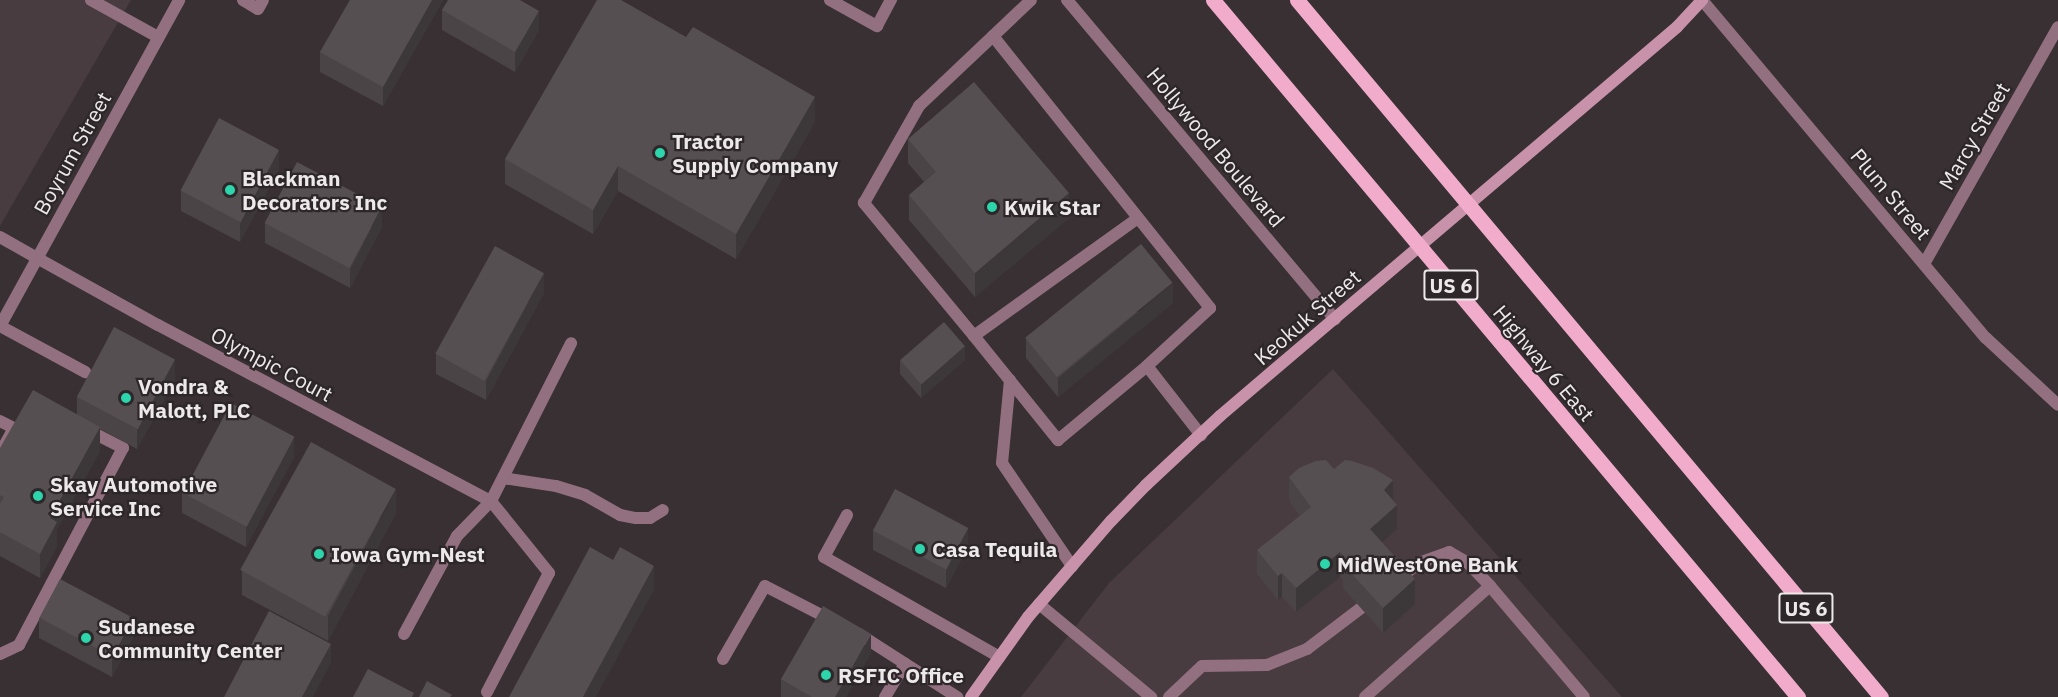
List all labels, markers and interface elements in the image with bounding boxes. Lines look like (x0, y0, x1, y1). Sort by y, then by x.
street label: Hollywood Boulevard (1142, 62, 1290, 232)
street label: Marcy Street (1933, 78, 2015, 194)
street label: Boyrum Street (28, 87, 116, 219)
place label: Tractor Supply Company (672, 128, 838, 178)
street label: Plum Street (1846, 143, 1936, 245)
marker: Tractor Supply Company (653, 146, 667, 160)
place label: Blackman Decorators Inc (242, 165, 387, 215)
marker: Blackman Decorators Inc (223, 183, 237, 197)
place label: Kwik Star (1004, 194, 1100, 220)
marker: Kwik Star (985, 200, 999, 214)
street label: Keokuk Street (1249, 264, 1365, 370)
road number: US 6 (1422, 268, 1480, 302)
street label: Highway 6 East (1488, 300, 1600, 426)
street label: Olympic Court (207, 321, 337, 407)
place label: Vondra & Malott, PLC (138, 373, 250, 423)
marker: Vondra & Malott, PLC (119, 391, 133, 405)
place label: Skay Automotive Service Inc (50, 471, 217, 521)
marker: Skay Automotive Service Inc (31, 489, 45, 503)
place label: Casa Tequila (932, 536, 1057, 562)
place label: Iowa Gym-Nest (331, 541, 485, 567)
marker: Casa Tequila (913, 542, 927, 556)
marker: Iowa Gym-Nest (312, 547, 326, 561)
place label: MidWestOne Bank (1337, 551, 1518, 577)
marker: MidWestOne Bank (1318, 557, 1332, 571)
road number: US 6 (1778, 591, 1834, 625)
place label: Sudanese Community Center (98, 613, 283, 663)
marker: Sudanese Community Center (79, 631, 93, 645)
place label: RSFIC Office (838, 662, 964, 688)
marker: RSFIC Office (819, 668, 833, 682)

